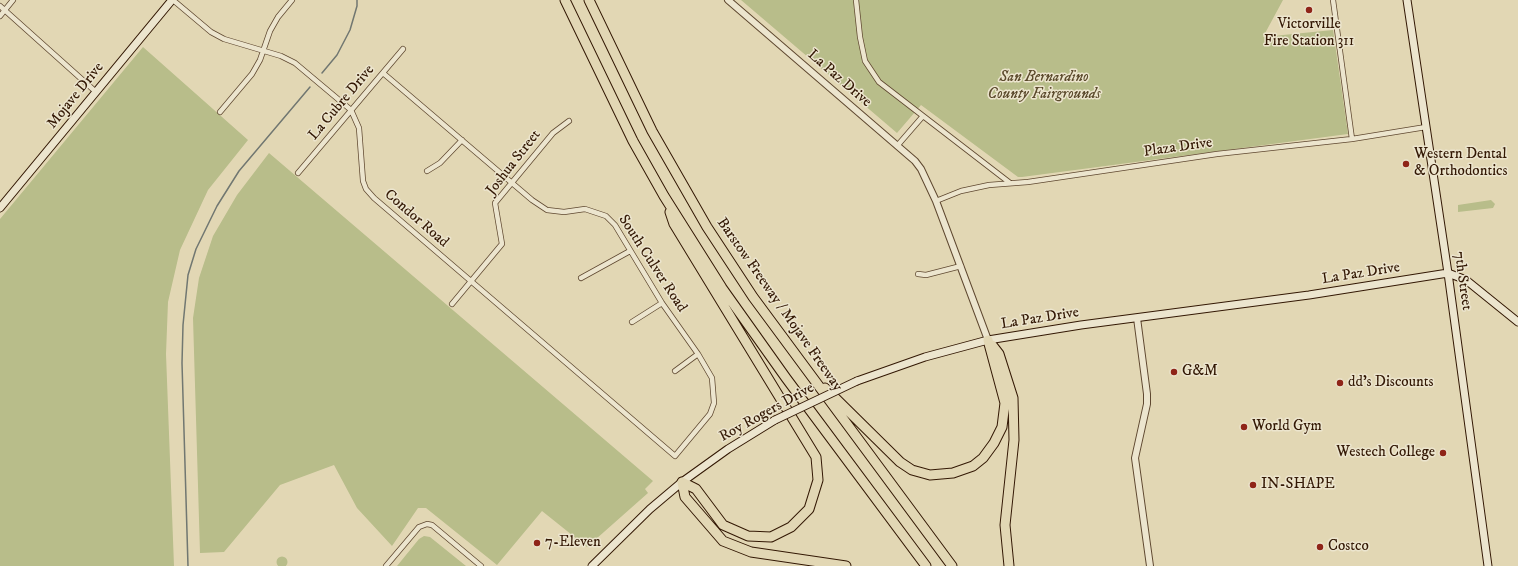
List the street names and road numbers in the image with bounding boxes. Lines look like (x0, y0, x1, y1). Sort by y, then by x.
street label: La Paz Drive (803, 46, 875, 112)
street label: Mojave Drive (44, 59, 108, 133)
street label: La Cubre Drive (305, 62, 379, 144)
street label: Joshua Street (483, 127, 545, 199)
street label: Plaza Drive (1143, 134, 1213, 162)
street label: Condor Road (380, 186, 452, 252)
street label: South Culver Road (614, 212, 690, 316)
street label: Barstow Freeway / Mojave Freeway (712, 215, 846, 395)
street label: 7th Street (1449, 250, 1475, 312)
street label: La Paz Drive (1321, 259, 1401, 289)
street label: La Paz Drive (1000, 304, 1080, 334)
street label: Roy Rogers Drive (717, 380, 817, 446)

